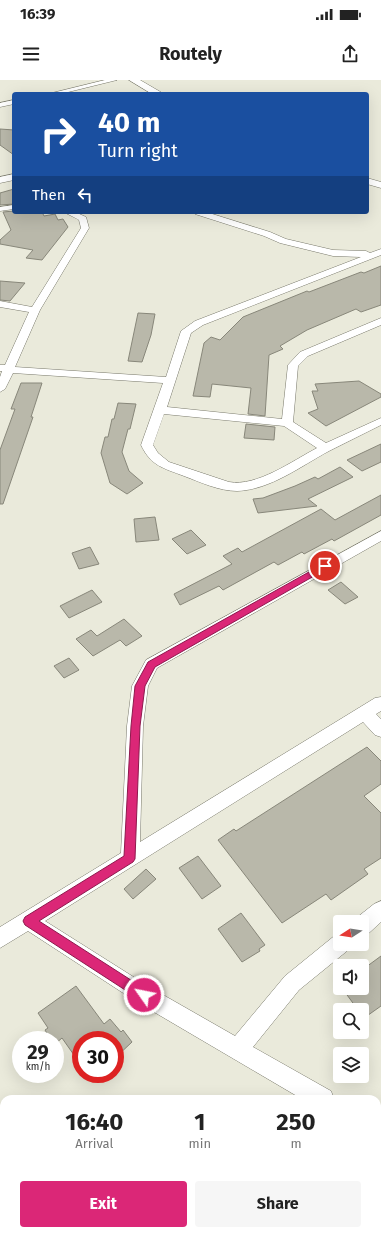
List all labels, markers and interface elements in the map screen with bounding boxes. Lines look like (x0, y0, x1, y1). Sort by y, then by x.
text: 16:39 (20, 5, 55, 23)
icon: menu (20, 43, 42, 65)
text: Routely (159, 43, 222, 65)
icon: share (339, 43, 361, 65)
text: 40 m (98, 106, 161, 139)
icon: right (32, 108, 84, 160)
text: Turn right (98, 140, 178, 162)
icon: left (74, 184, 96, 206)
text: Then (32, 186, 66, 204)
pin (308, 549, 342, 583)
icon: arrive (314, 555, 336, 577)
north arrow (333, 915, 369, 951)
map controls (333, 915, 369, 1083)
button: sound (333, 959, 369, 995)
position arrow (123, 974, 165, 1016)
button: search (333, 1003, 369, 1039)
speed limit sign: 30 (72, 1031, 124, 1083)
text: 29 (27, 1040, 49, 1064)
button: layers (333, 1047, 369, 1083)
text: km/h (26, 1061, 50, 1073)
text: 16:40 (65, 1108, 123, 1136)
text: 1 (194, 1108, 205, 1136)
text: 250 (276, 1108, 316, 1136)
text: Arrival (75, 1136, 113, 1151)
text: min (189, 1136, 211, 1151)
text: m (290, 1136, 302, 1151)
button: Exit (20, 1181, 187, 1227)
button: Share (195, 1181, 361, 1227)

